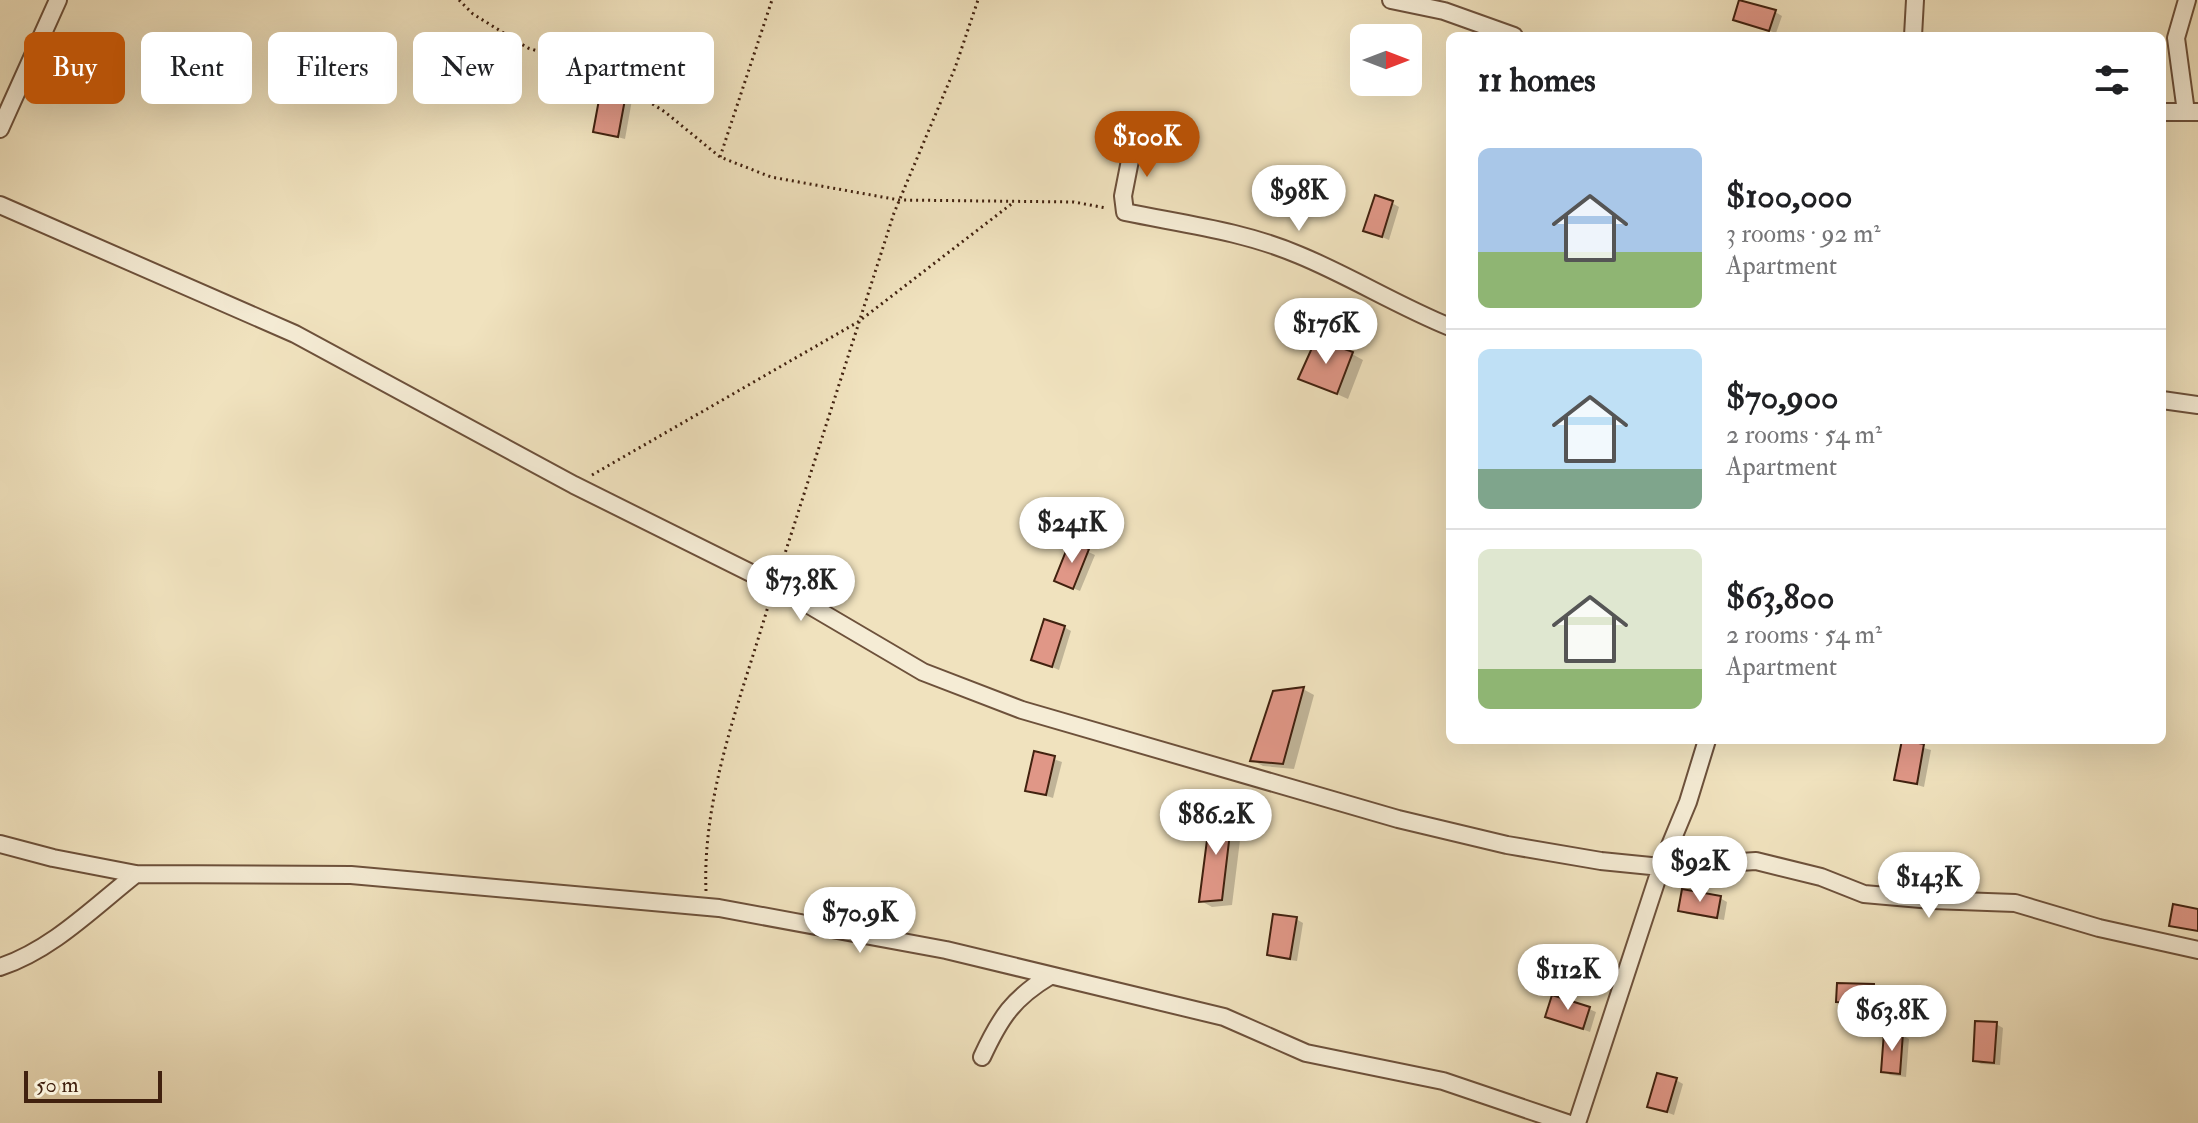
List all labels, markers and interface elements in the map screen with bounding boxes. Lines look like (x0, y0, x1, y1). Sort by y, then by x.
north arrow (1350, 24, 1422, 96)
map controls (1350, 24, 1422, 96)
chip: Buy (24, 32, 125, 104)
chip: Rent (141, 32, 252, 104)
chip: Filters (268, 32, 397, 104)
chip: New (413, 32, 522, 104)
chip: Apartment (538, 32, 714, 104)
icon: filters (2090, 58, 2134, 102)
text: 11 homes (1478, 59, 1596, 102)
pin: $100K (1091, 111, 1203, 179)
text: $100K (1113, 121, 1181, 153)
pin: $98K (1252, 165, 1346, 233)
text: $98K (1270, 175, 1328, 207)
text: $100,000 (1726, 175, 1852, 218)
icon: home (1542, 180, 1638, 276)
text: 3 rooms · 92 m² (1726, 218, 1881, 250)
text: Apartment (1726, 250, 1837, 282)
pin: $176K (1270, 298, 1382, 366)
text: $176K (1292, 308, 1360, 340)
text: $70,900 (1726, 376, 1839, 419)
icon: home (1542, 381, 1638, 477)
text: 2 rooms · 54 m² (1726, 419, 1882, 451)
text: Apartment (1726, 451, 1837, 483)
pin: $241K (1016, 497, 1128, 565)
text: $241K (1037, 507, 1107, 539)
pin: $73.8K (736, 555, 866, 623)
text: $73.8K (765, 565, 837, 597)
text: $63,800 (1726, 576, 1834, 619)
icon: home (1542, 581, 1638, 677)
text: 2 rooms · 54 m² (1726, 619, 1882, 651)
text: Apartment (1726, 651, 1837, 683)
pin: $86.2K (1151, 789, 1281, 857)
text: $86.2K (1178, 799, 1254, 831)
pin: $92K (1653, 836, 1747, 904)
text: $92K (1670, 846, 1730, 878)
pin: $143K (1873, 852, 1985, 920)
text: $143K (1896, 862, 1962, 894)
pin: $70.9K (795, 887, 925, 955)
text: $70.9K (822, 897, 898, 929)
pin: $112K (1512, 944, 1624, 1012)
text: $112K (1536, 954, 1600, 986)
pin: $63.8K (1827, 985, 1957, 1053)
text: $63.8K (1855, 995, 1929, 1027)
scale bar (24, 1067, 162, 1103)
text: 50 m (36, 1071, 78, 1099)

